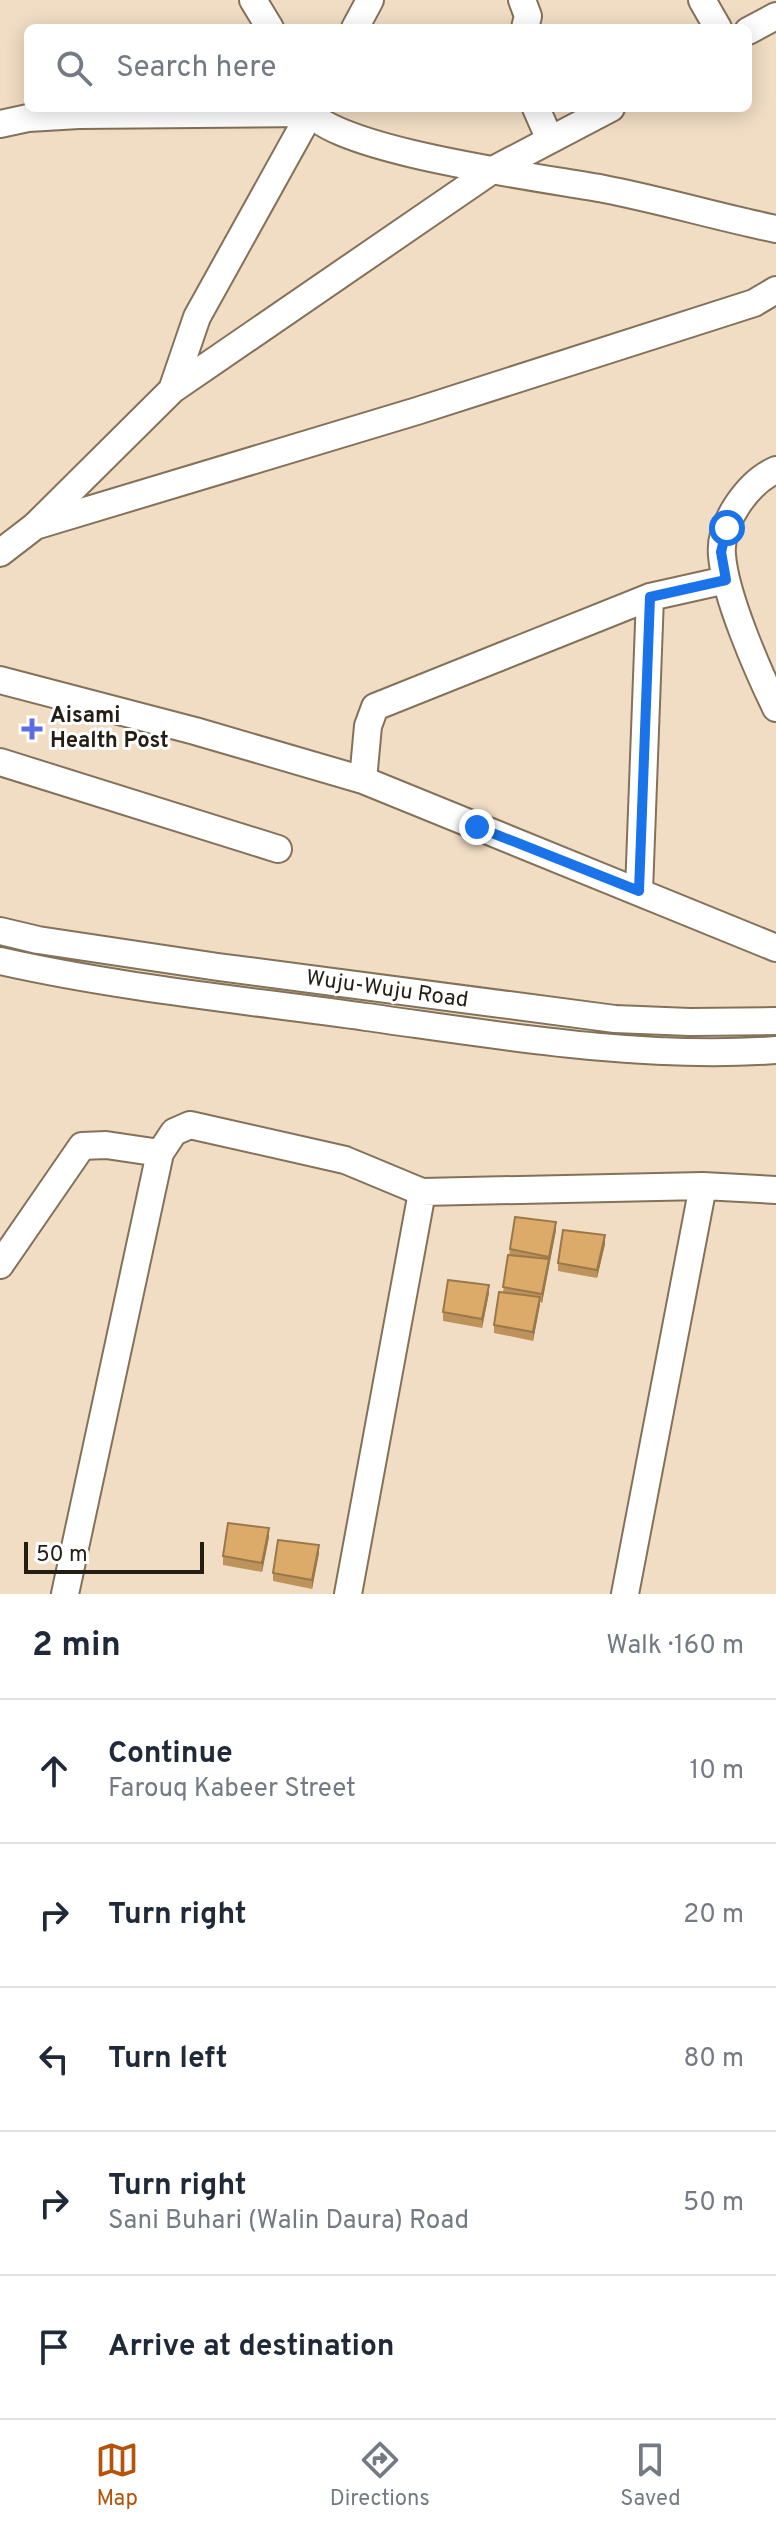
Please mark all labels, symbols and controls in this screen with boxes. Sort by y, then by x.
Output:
search box [24,24,752,112]
icon: search [52,46,96,90]
text: Search here [116,50,276,87]
route start [709,510,745,546]
place label: Aisami Health Post [50,703,169,755]
marker: Aisami Health Post [21,718,43,740]
route end [459,809,495,845]
street label: Wuju-Wuju Road [304,965,470,1015]
scale bar [24,1538,204,1574]
text: 50 m [36,1542,88,1569]
text: 2 min [32,1625,121,1668]
text: Walk · 160 m [606,1630,744,1663]
text: Continue [108,1736,233,1773]
icon: ahead [32,1749,76,1793]
text: 10 m [689,1755,744,1788]
text: Farouq Kabeer Street [108,1773,356,1806]
icon: right [32,1893,76,1937]
text: Turn right [108,1897,246,1934]
text: 20 m [683,1899,744,1932]
icon: left [32,2037,76,2081]
text: Turn left [108,2041,228,2078]
text: 80 m [684,2043,744,2076]
text: Turn right [108,2168,246,2205]
icon: right [32,2181,76,2225]
text: 50 m [683,2187,744,2220]
text: Sani Buhari (Walin Daura) Road [108,2205,469,2238]
icon: arrive [32,2325,76,2369]
text: Arrive at destination [108,2329,394,2366]
tab: Map [95,2438,139,2513]
tab: Directions [330,2438,430,2513]
tab: Saved [620,2438,681,2513]

